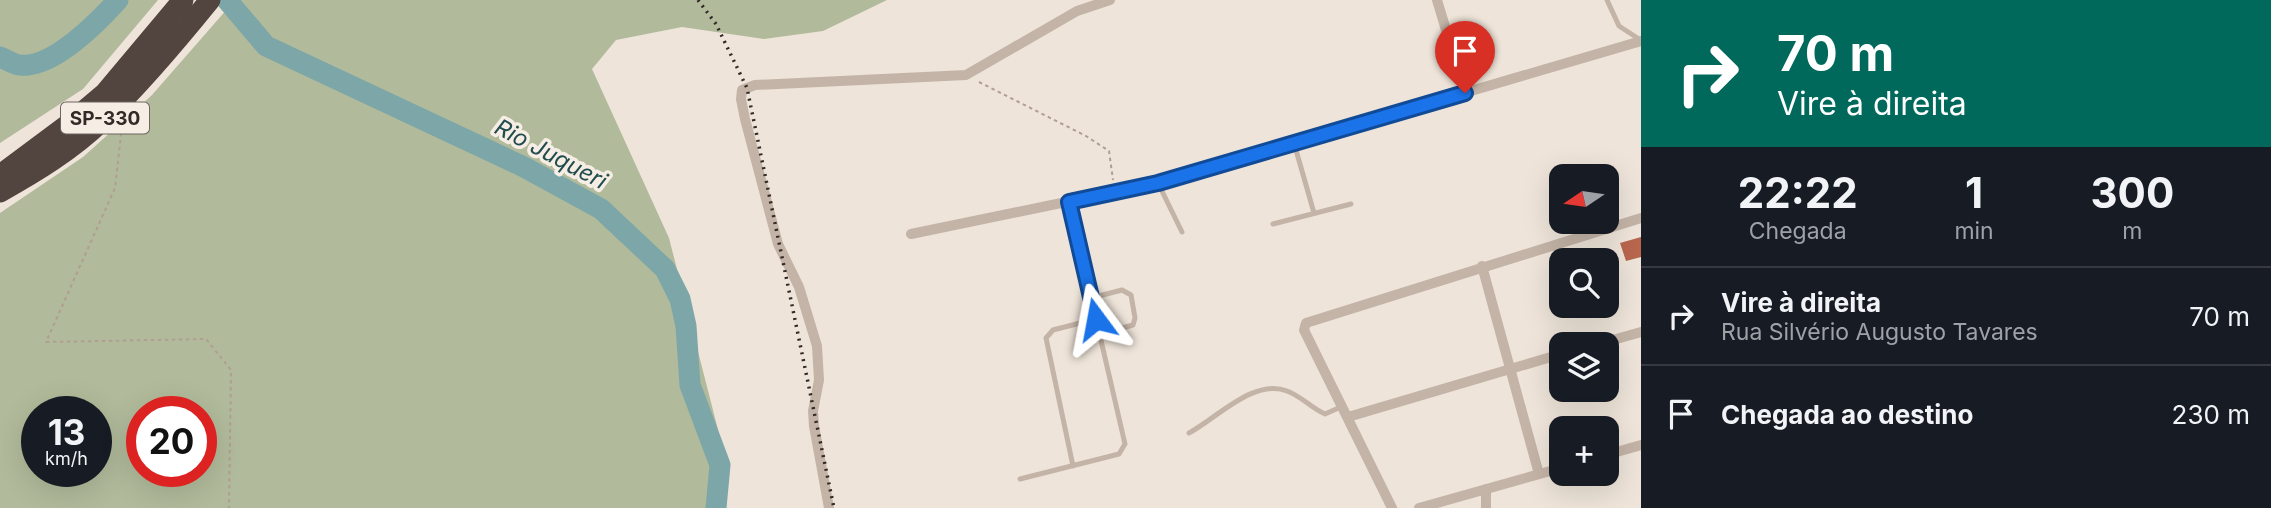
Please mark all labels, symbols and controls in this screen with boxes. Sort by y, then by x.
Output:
pin [1435,21,1495,93]
text: 70 m [1777,24,1894,83]
icon: right [1662,28,1753,119]
icon: arrive [1446,32,1484,70]
text: Vire à direita [1777,84,1967,123]
road number: SP-330 [61,102,149,134]
water label: Rio Juqueri [490,113,612,195]
north arrow [1549,164,1619,234]
map controls [1549,164,1619,486]
text: 22:22 [1738,167,1858,218]
text: 1 [1965,167,1983,218]
text: 300 [2090,167,2174,218]
text: Chegada [1749,217,1847,245]
text: min [1954,217,1994,245]
text: m [2122,217,2142,245]
button: search [1549,248,1619,318]
position arrow [1059,282,1133,356]
text: Vire à direita [1721,287,1881,318]
icon: right [1662,297,1700,335]
text: 70 m [2189,301,2250,332]
text: Rua Silvério Augusto Tavares [1721,318,2038,346]
button: layers [1549,332,1619,402]
icon: arrive [1662,395,1700,433]
speed limit sign: 20 [126,396,217,487]
text: Chegada ao destino [1721,399,1973,430]
text: 230 m [2172,399,2250,430]
text: 13 [48,411,85,453]
button: + [1549,416,1619,486]
text: km/h [45,448,88,469]

